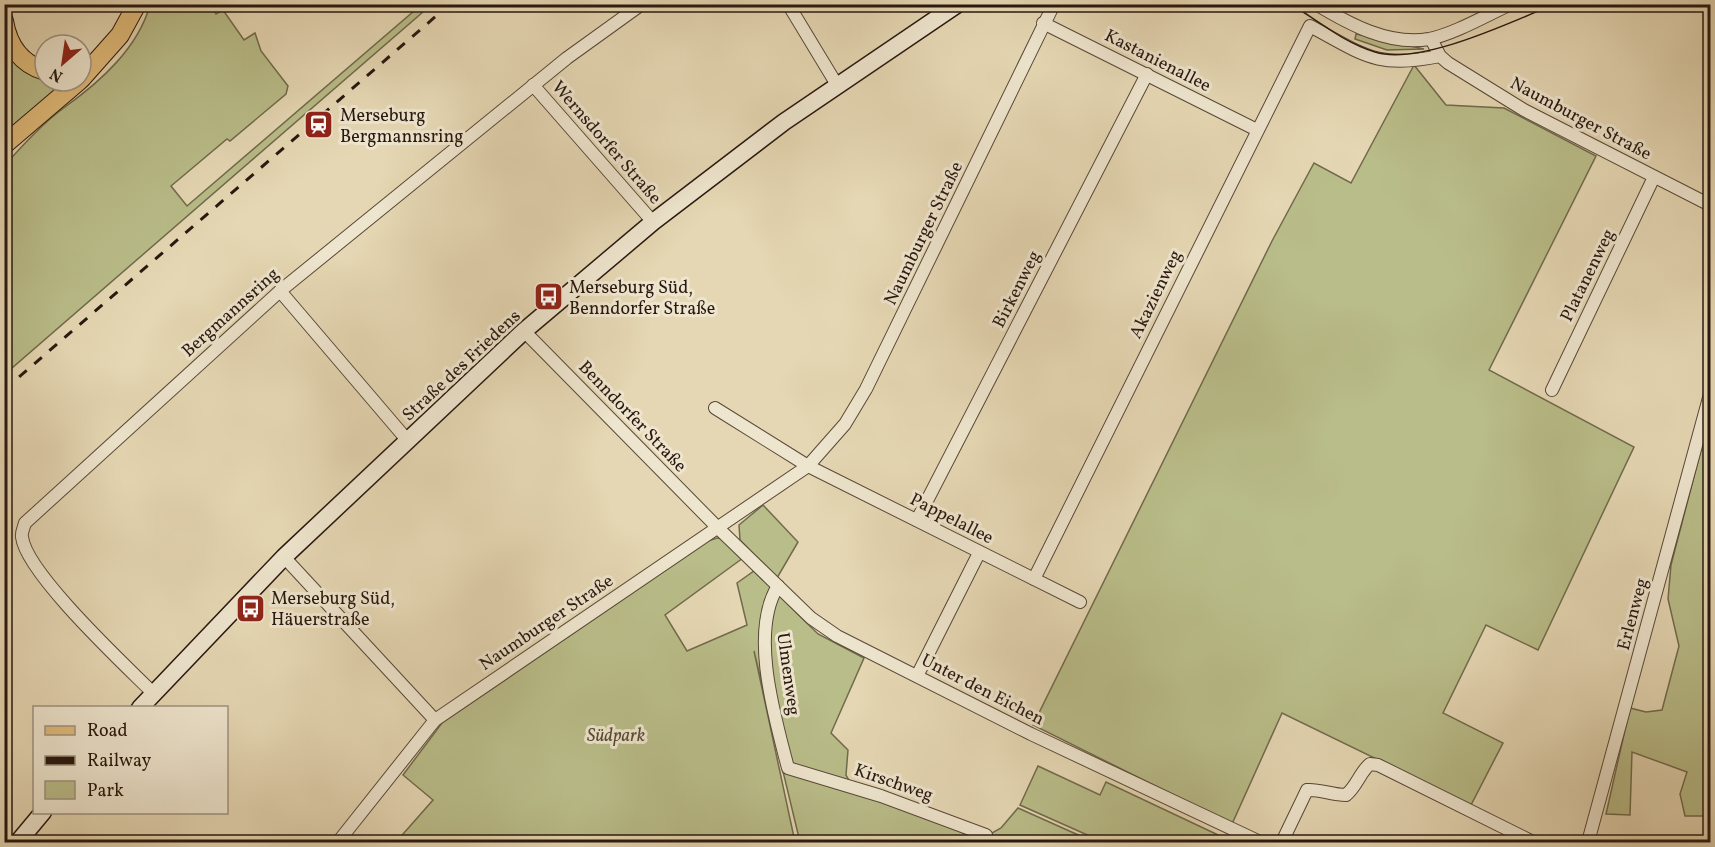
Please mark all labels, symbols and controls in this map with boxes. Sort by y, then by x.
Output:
street label: Kastanienallee [1100,24,1215,99]
north arrow [33,33,93,93]
text: N [46,62,67,87]
street label: Naumburger Straße [1505,71,1655,167]
street label: Wernsdorfer Straße [545,76,667,210]
place label: Merseburg Bergmannsring [340,104,463,150]
station icon: Merseburg Bergmannsring [303,109,335,141]
street label: Naumburger Straße [879,158,970,310]
street label: Platanenweg [1555,225,1622,326]
street label: Akazienweg [1124,246,1189,343]
street label: Birkenweg [987,247,1047,333]
street label: Bergmannsring [177,263,285,364]
place label: Merseburg Süd, Benndorfer Straße [569,276,715,322]
bus stop icon: Merseburg Süd, Benndorfer Straße [532,281,564,313]
street label: Straße des Friedens [397,304,527,428]
street label: Benndorfer Straße [572,356,692,478]
street label: Pappelallee [905,488,997,551]
street label: Naumburger Straße [475,569,619,677]
street label: Erlenweg [1612,576,1655,653]
place label: Merseburg Süd, Häuerstraße [271,587,395,633]
bus stop icon: Merseburg Süd, Häuerstraße [234,592,266,624]
street label: Ulmenweg [769,631,806,717]
street label: Unter den Eichen [916,648,1049,732]
legend [33,706,228,814]
text: Road [87,719,128,744]
park label: Südpark [587,724,645,749]
text: Railway [87,749,151,774]
street label: Kirschweg [851,758,936,809]
text: Park [87,779,124,804]

